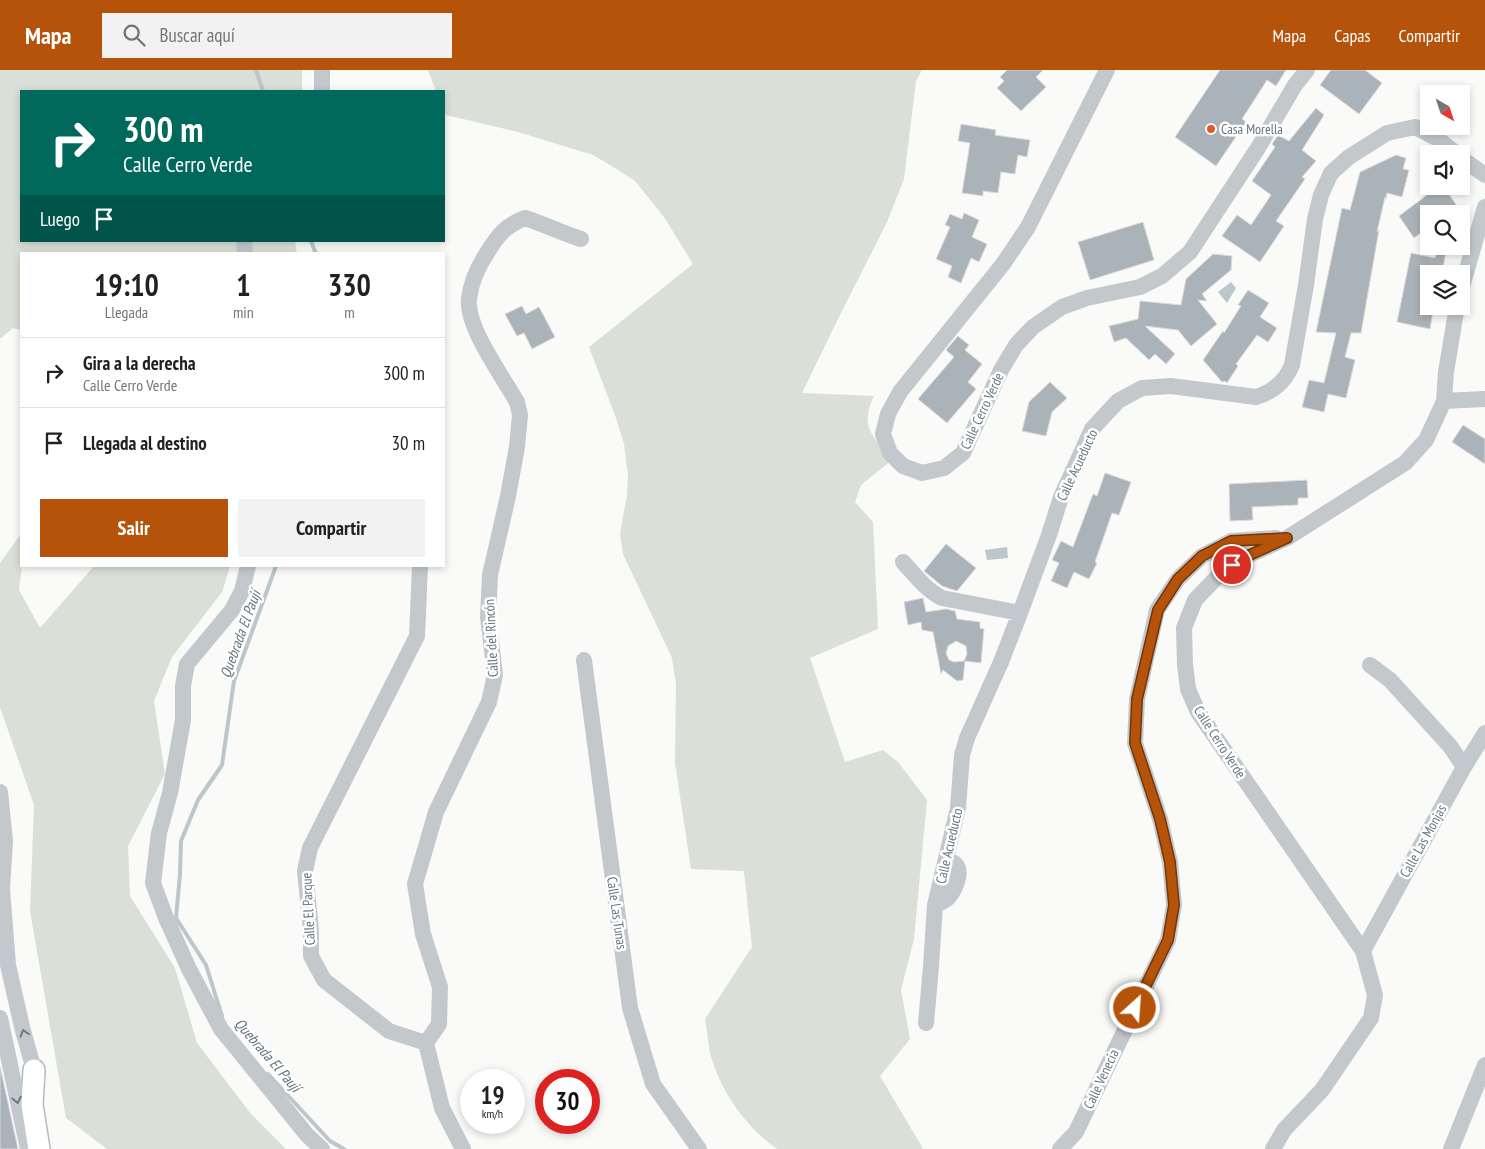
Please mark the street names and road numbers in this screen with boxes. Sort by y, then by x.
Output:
street label: Calle Cerro Verde [956,370,1008,452]
street label: Calle Acueducto [1053,426,1101,504]
street label: Calle del Rincón [480,599,502,677]
street label: Calle Cerro Verde [1190,702,1250,782]
street label: Calle Las Monjas [1396,801,1451,881]
street label: Calle Acueducto [932,806,966,886]
street label: Calle El Parque [297,872,319,946]
street label: Calle Las Tunas [603,875,631,951]
street label: Calle Venecia [1079,1046,1123,1112]

